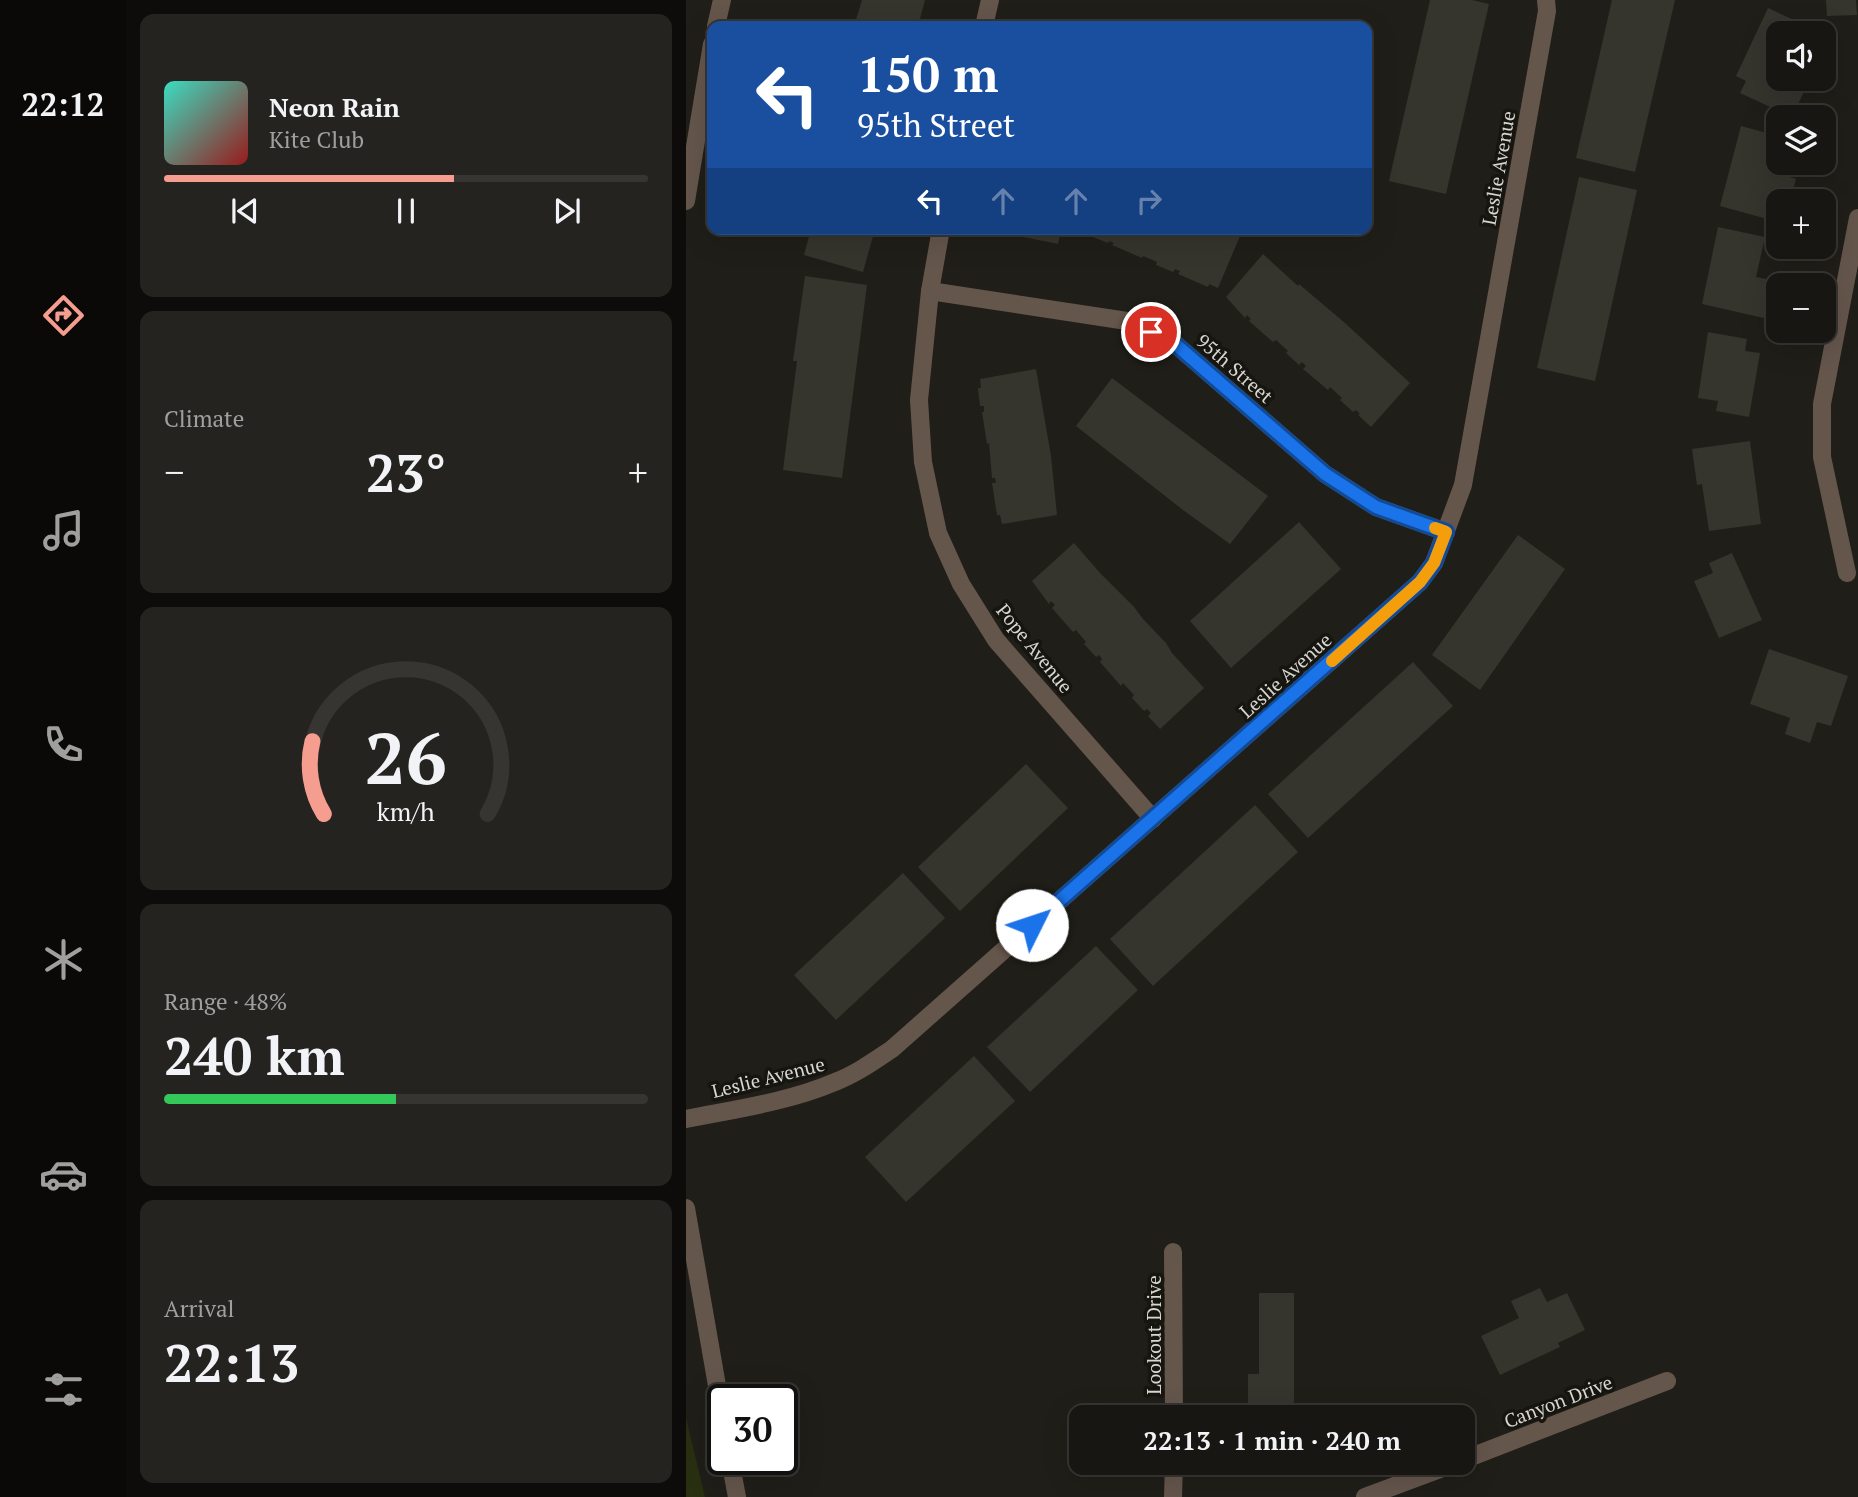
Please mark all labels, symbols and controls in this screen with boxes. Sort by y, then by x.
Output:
map controls [1766,21,1836,343]
button: sound [1766,21,1836,91]
text: 150 m [857,41,999,106]
icon: left [742,49,833,140]
text: 22:12 [21,83,105,125]
text: Neon Rain [269,90,400,124]
text: 95th Street [857,104,1015,146]
button: layers [1766,105,1836,175]
street label: Leslie Avenue [1476,109,1520,227]
text: Kite Club [269,124,364,155]
icon: left [911,182,949,220]
icon: ahead [984,182,1022,220]
icon: ahead [1057,182,1095,220]
icon: right [1130,182,1168,220]
button: + [1766,189,1836,259]
icon: previous [226,192,264,230]
icon: pause [387,192,425,230]
icon: next [548,192,586,230]
button: − [1766,273,1836,343]
icon: directions [39,291,88,340]
pin [1121,302,1181,362]
icon: arrive [1132,313,1170,351]
street label: 95th Street [1191,328,1279,408]
text: Climate [164,403,244,434]
text: 23° [366,438,446,507]
text: − [164,447,184,497]
text: + [628,447,648,497]
icon: music [39,506,88,555]
street label: Pope Avenue [991,598,1079,698]
street label: Leslie Avenue [1234,627,1336,723]
text: 26 [365,709,447,806]
icon: phone [39,720,88,769]
text: km/h [377,795,435,828]
position arrow [995,888,1069,962]
icon: climate [39,935,88,984]
text: Range · 48% [164,986,287,1017]
text: 240 km [164,1021,345,1090]
street label: Leslie Avenue [709,1051,827,1103]
icon: car [39,1150,88,1199]
street label: Lookout Drive [1141,1275,1166,1395]
text: Arrival [164,1293,235,1324]
text: 22:13 [164,1328,299,1397]
icon: filters [39,1365,88,1414]
street label: Canyon Drive [1500,1369,1616,1433]
speed limit sign: 30 [707,1384,798,1475]
text: 22:13 · 1 min · 240 m [1143,1423,1401,1457]

